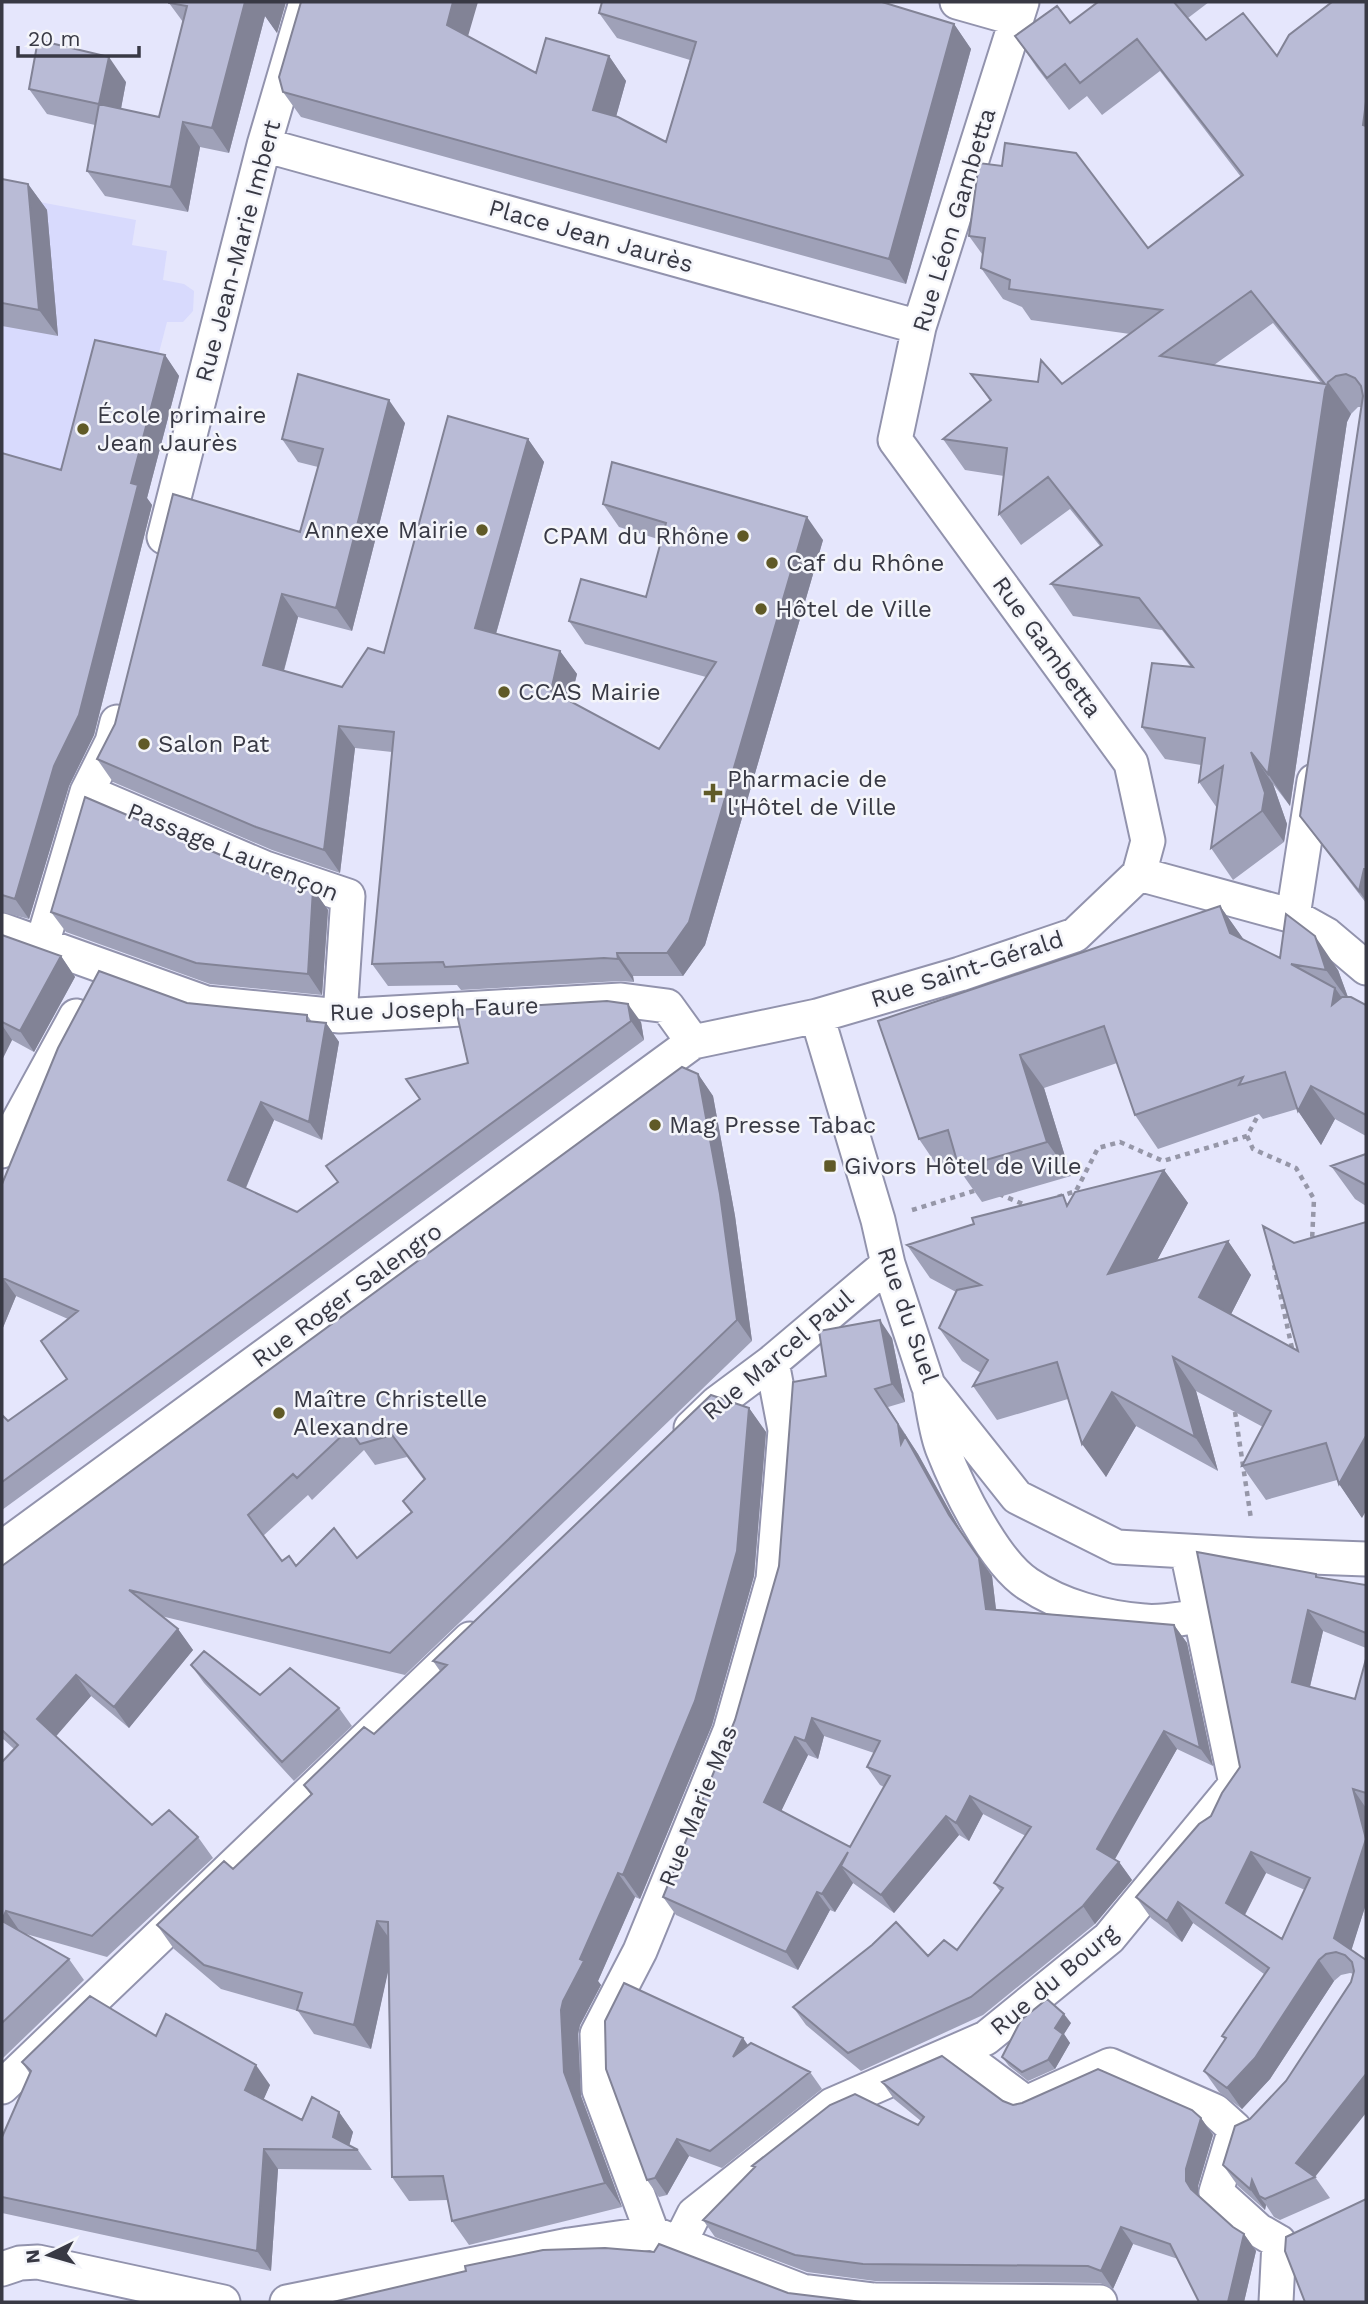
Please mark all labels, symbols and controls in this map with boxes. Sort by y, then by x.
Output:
scale bar [18,14,138,58]
text: 20 m [28,26,80,51]
street label: Rue Léon Gambetta [907,105,1001,335]
street label: Rue Jean-Marie Imbert [190,117,286,385]
street label: Place Jean Jaurès [486,193,696,279]
place label: École primaire Jean Jaurès [97,401,266,457]
marker: École primaire Jean Jaurès [75,421,91,437]
place label: Annexe Mairie [304,516,468,544]
marker: Annexe Mairie [474,522,490,538]
place label: CPAM du Rhône [543,522,729,550]
marker: CPAM du Rhône [735,528,751,544]
place label: Caf du Rhône [786,549,944,577]
marker: Caf du Rhône [764,555,780,571]
street label: Rue Gambetta [987,571,1107,723]
place label: Hôtel de Ville [775,595,932,623]
marker: Hôtel de Ville [753,601,769,617]
place label: CCAS Mairie [518,678,661,706]
marker: CCAS Mairie [496,684,512,700]
place label: Salon Pat [158,730,269,758]
marker: Salon Pat [136,736,152,752]
place label: Pharmacie de l'Hôtel de Ville [727,765,896,821]
marker: Pharmacie de l'Hôtel de Ville [705,785,721,801]
street label: Passage Laurençon [123,797,343,907]
street label: Rue Saint-Gérald [867,925,1067,1013]
street label: Rue Joseph Faure [329,991,539,1027]
place label: Mag Presse Tabac [669,1111,876,1139]
marker: Mag Presse Tabac [647,1117,663,1133]
place label: Givors Hôtel de Ville [844,1152,1082,1180]
marker: Givors Hôtel de Ville [822,1158,838,1174]
street label: Rue Roger Salengro [247,1217,447,1373]
street label: Rue du Suel [872,1243,945,1387]
street label: Rue Marcel Paul [697,1283,860,1426]
place label: Maître Christelle Alexandre [293,1385,487,1441]
marker: Maître Christelle Alexandre [271,1405,287,1421]
street label: Rue Marie Mas [653,1721,743,1891]
street label: Rue du Bourg [985,1919,1123,2041]
north arrow [14,2220,84,2290]
text: N [20,2248,45,2264]

